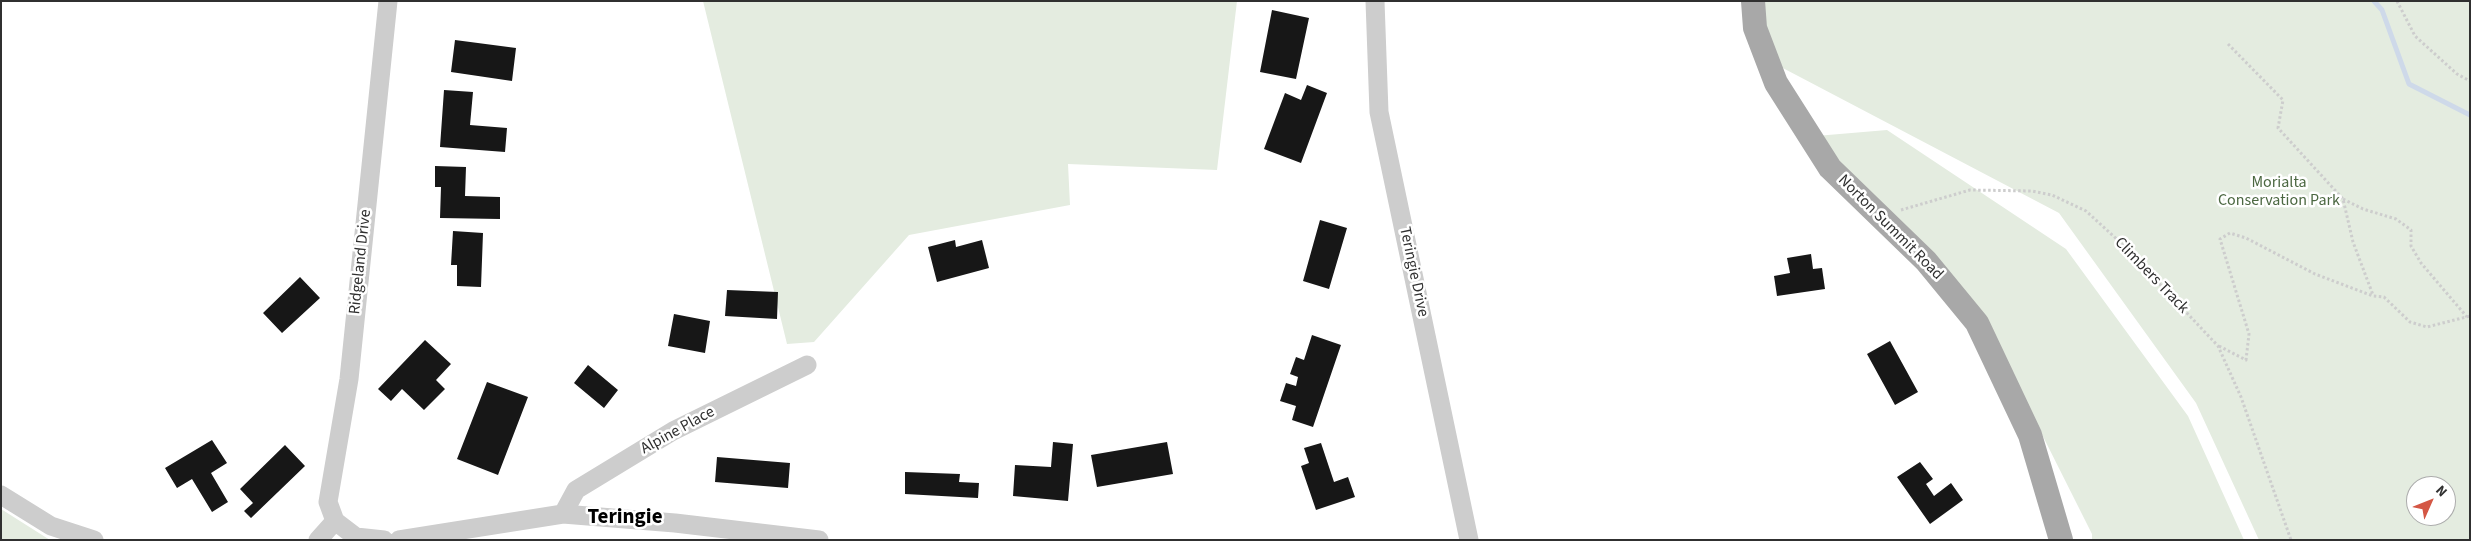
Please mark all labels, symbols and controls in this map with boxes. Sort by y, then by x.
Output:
street label: Norton Summit Road [1833,171,1947,285]
park label: Morialta Conservation Park [2218,173,2340,211]
street label: Ridgeland Drive [346,209,376,315]
street label: Teringie Drive [1394,225,1432,319]
street label: Climbers Track [2110,234,2192,318]
street label: Alpine Place [638,403,718,459]
north arrow [2406,476,2456,526]
text: N [2431,481,2451,502]
district label: Teringie [587,505,663,531]

